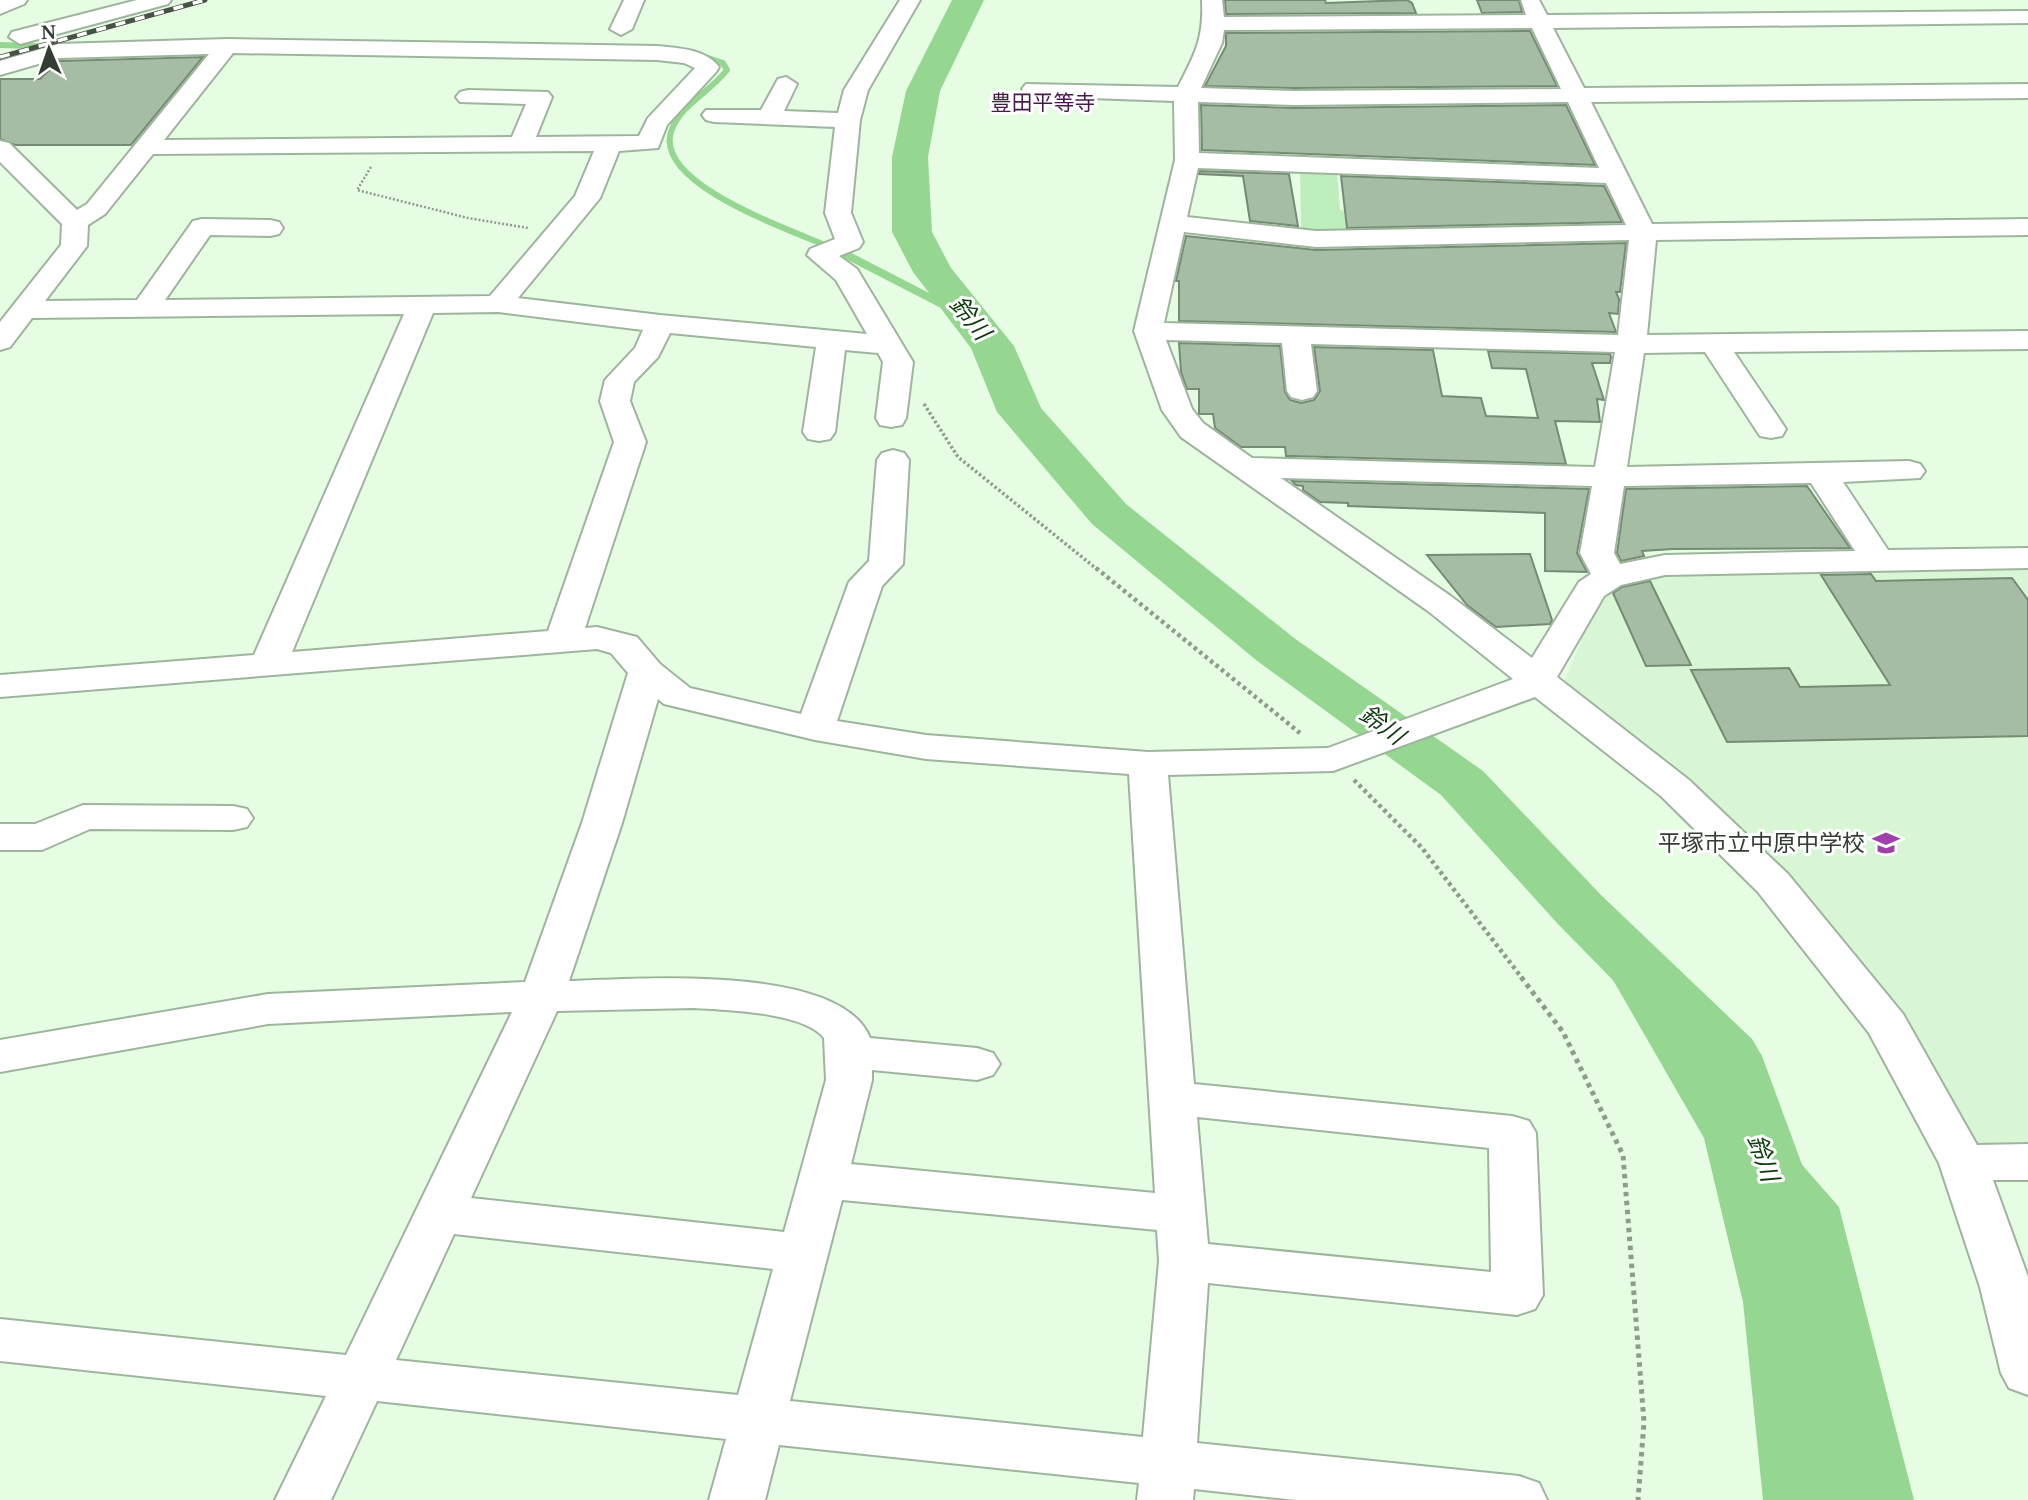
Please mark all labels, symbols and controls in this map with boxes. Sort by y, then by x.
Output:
north arrow [14,14,84,84]
text: N [40,19,56,45]
district label: 豊田平等寺 [991,88,1096,116]
water label: 鈴川 [943,288,1001,348]
water label: 鈴川 [1354,696,1414,753]
place label: 平塚市立中原中学校 [1658,826,1865,858]
school or university icon: 平塚市立中原中学校 [1871,828,1901,858]
water label: 鈴川 [1741,1129,1789,1188]

